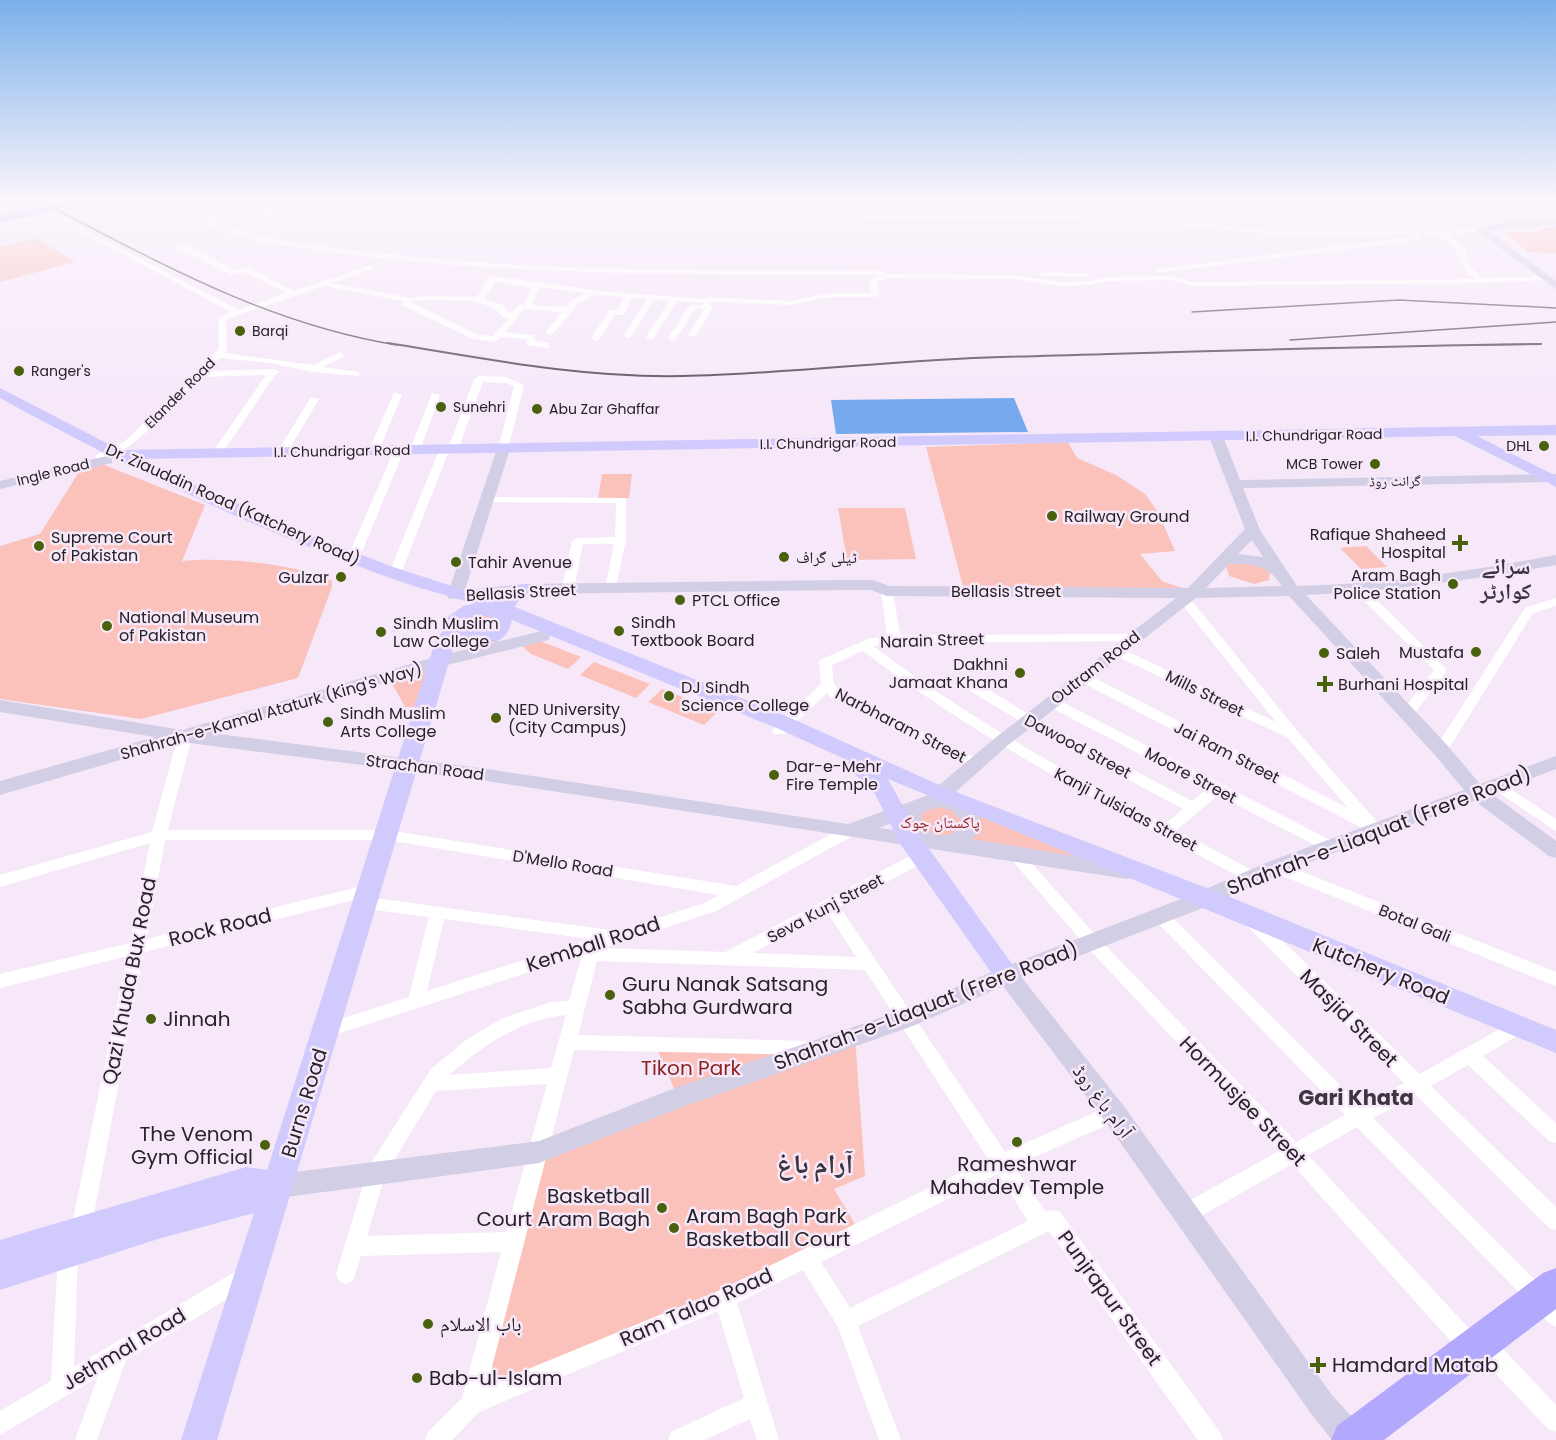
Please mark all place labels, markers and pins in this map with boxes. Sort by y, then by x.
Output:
place label: Barqi [252,321,288,341]
marker: Barqi [233,324,247,338]
place label: Ranger's [31,361,91,381]
marker: Ranger's [12,364,26,378]
place label: Sunehri [453,397,505,417]
place label: Abu Zar Ghaffar [549,399,660,419]
marker: Sunehri [434,400,448,414]
marker: Abu Zar Ghaffar [530,402,544,416]
place label: DHL [1506,436,1532,456]
marker: DHL [1537,439,1551,453]
place label: MCB Tower [1286,454,1363,474]
marker: MCB Tower [1368,457,1382,471]
place label: Railway Ground [1064,505,1190,528]
marker: Railway Ground [1045,509,1059,523]
place label: Rafique Shaheed Hospital [1310,523,1446,564]
place label: Supreme Court of Pakistan [51,526,173,567]
marker: Rafique Shaheed Hospital [1451,534,1469,552]
marker: Supreme Court of Pakistan [32,539,46,553]
place label: ٹیلی گراف [796,546,857,569]
marker: ٹیلی گراف [777,550,791,564]
place label: Tahir Avenue [468,551,572,574]
marker: Tahir Avenue [449,555,463,569]
place label: Aram Bagh Police Station [1333,564,1441,605]
place label: Gulzar [278,566,329,589]
marker: Gulzar [334,570,348,584]
marker: Aram Bagh Police Station [1446,577,1460,591]
place label: PTCL Office [692,589,780,612]
marker: PTCL Office [673,593,687,607]
place label: National Museum of Pakistan [119,606,259,647]
place label: Sindh Textbook Board [631,611,755,652]
place label: Sindh Muslim Law College [393,612,499,653]
marker: National Museum of Pakistan [100,619,114,633]
marker: Sindh Textbook Board [612,624,626,638]
marker: Sindh Muslim Law College [374,625,388,639]
place label: Mustafa [1399,641,1464,664]
place label: Saleh [1336,642,1380,665]
marker: Mustafa [1469,645,1483,659]
marker: Saleh [1317,646,1331,660]
place label: Dakhni Jamaat Khana [889,653,1008,694]
marker: Dakhni Jamaat Khana [1013,666,1027,680]
place label: Burhani Hospital [1338,673,1469,696]
marker: Burhani Hospital [1316,675,1334,693]
place label: DJ Sindh Science College [681,676,809,717]
marker: DJ Sindh Science College [662,689,676,703]
place label: NED University (City Campus) [508,698,627,739]
place label: Sindh Muslim Arts College [340,702,446,743]
marker: NED University (City Campus) [489,711,503,725]
marker: Sindh Muslim Arts College [321,715,335,729]
place label: Dar-e-Mehr Fire Temple [786,755,882,796]
marker: Dar-e-Mehr Fire Temple [767,768,781,782]
place label: Guru Nanak Satsang Sabha Gurdwara [622,970,828,1021]
marker: Guru Nanak Satsang Sabha Gurdwara [603,988,617,1002]
place label: Jinnah [163,1005,230,1033]
marker: Jinnah [144,1012,158,1026]
place label: The Venom Gym Official [131,1120,253,1171]
marker: Rameshwar Mahadev Temple [1010,1135,1024,1149]
marker: The Venom Gym Official [258,1138,272,1152]
place label: Rameshwar Mahadev Temple [930,1150,1104,1201]
place label: Basketball Court Aram Bagh [476,1182,650,1233]
marker: Basketball Court Aram Bagh [655,1201,669,1215]
place label: Aram Bagh Park Basketball Court [686,1202,850,1253]
marker: Aram Bagh Park Basketball Court [667,1221,681,1235]
place label: باب الاسلام [440,1310,522,1338]
marker: باب الاسلام [421,1317,435,1331]
place label: Hamdard Matab [1332,1351,1498,1379]
marker: Hamdard Matab [1309,1356,1327,1374]
place label: Bab-ul-Islam [429,1364,562,1392]
marker: Bab-ul-Islam [410,1371,424,1385]

